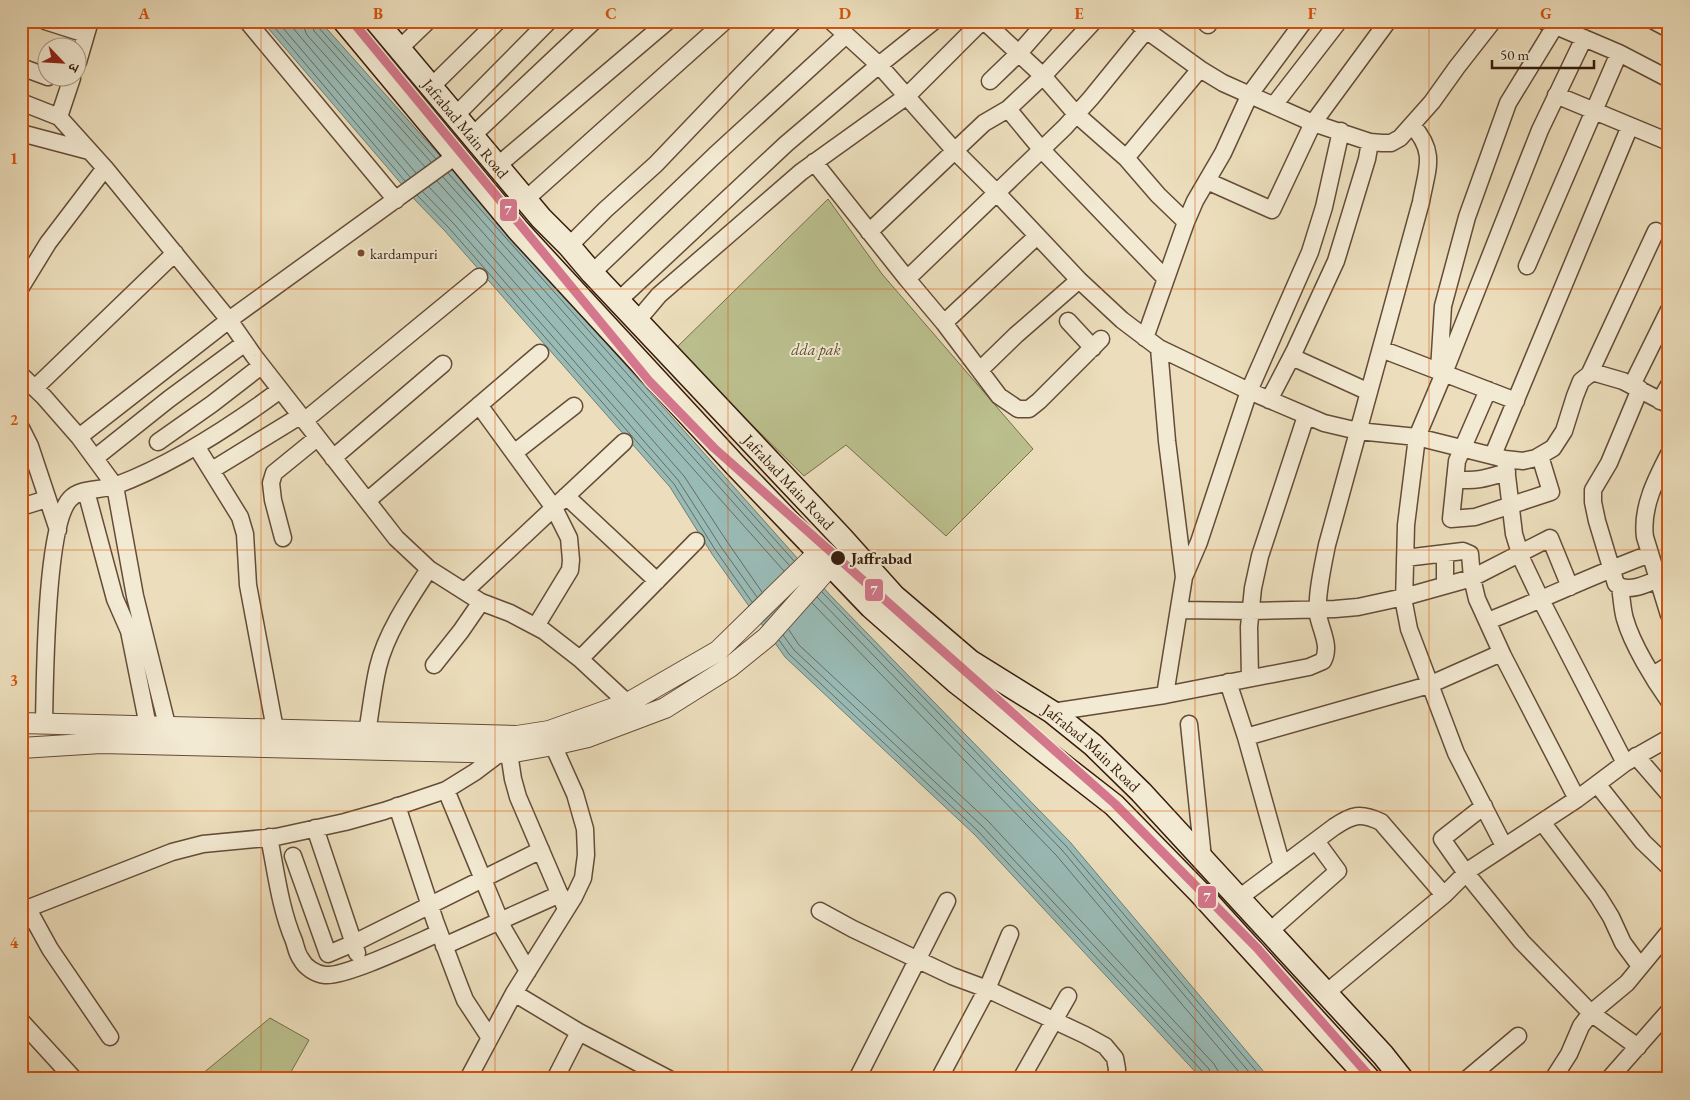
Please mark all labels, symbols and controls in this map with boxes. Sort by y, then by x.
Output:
text: A [137,3,150,24]
text: B [373,3,383,24]
text: C [605,3,617,24]
text: D [839,3,851,24]
text: E [1074,3,1084,24]
text: F [1308,3,1317,24]
text: G [1540,3,1552,24]
north arrow [38,38,88,88]
scale bar [1492,38,1595,70]
text: 50 m [1500,45,1529,64]
text: उ [64,60,84,75]
street label: Jafrabad Main Road [416,73,514,184]
text: 1 [10,148,18,169]
line badge: 7 [499,198,518,222]
text: 7 [504,201,512,219]
place label: kardampuri [370,244,438,263]
marker: kardampuri [356,248,366,258]
park label: dda pak [791,339,841,360]
text: 2 [10,409,19,430]
street label: Jafrabad Main Road [737,428,839,535]
place label: Jaffrabad [849,548,913,569]
marker: Jaffrabad [829,549,847,567]
line badge: 7 [864,578,884,602]
text: 7 [870,581,878,599]
text: 3 [10,670,18,691]
street label: Jafrabad Main Road [1037,698,1145,797]
line badge: 7 [1197,885,1217,909]
text: 7 [1203,888,1211,906]
text: 4 [10,932,19,953]

